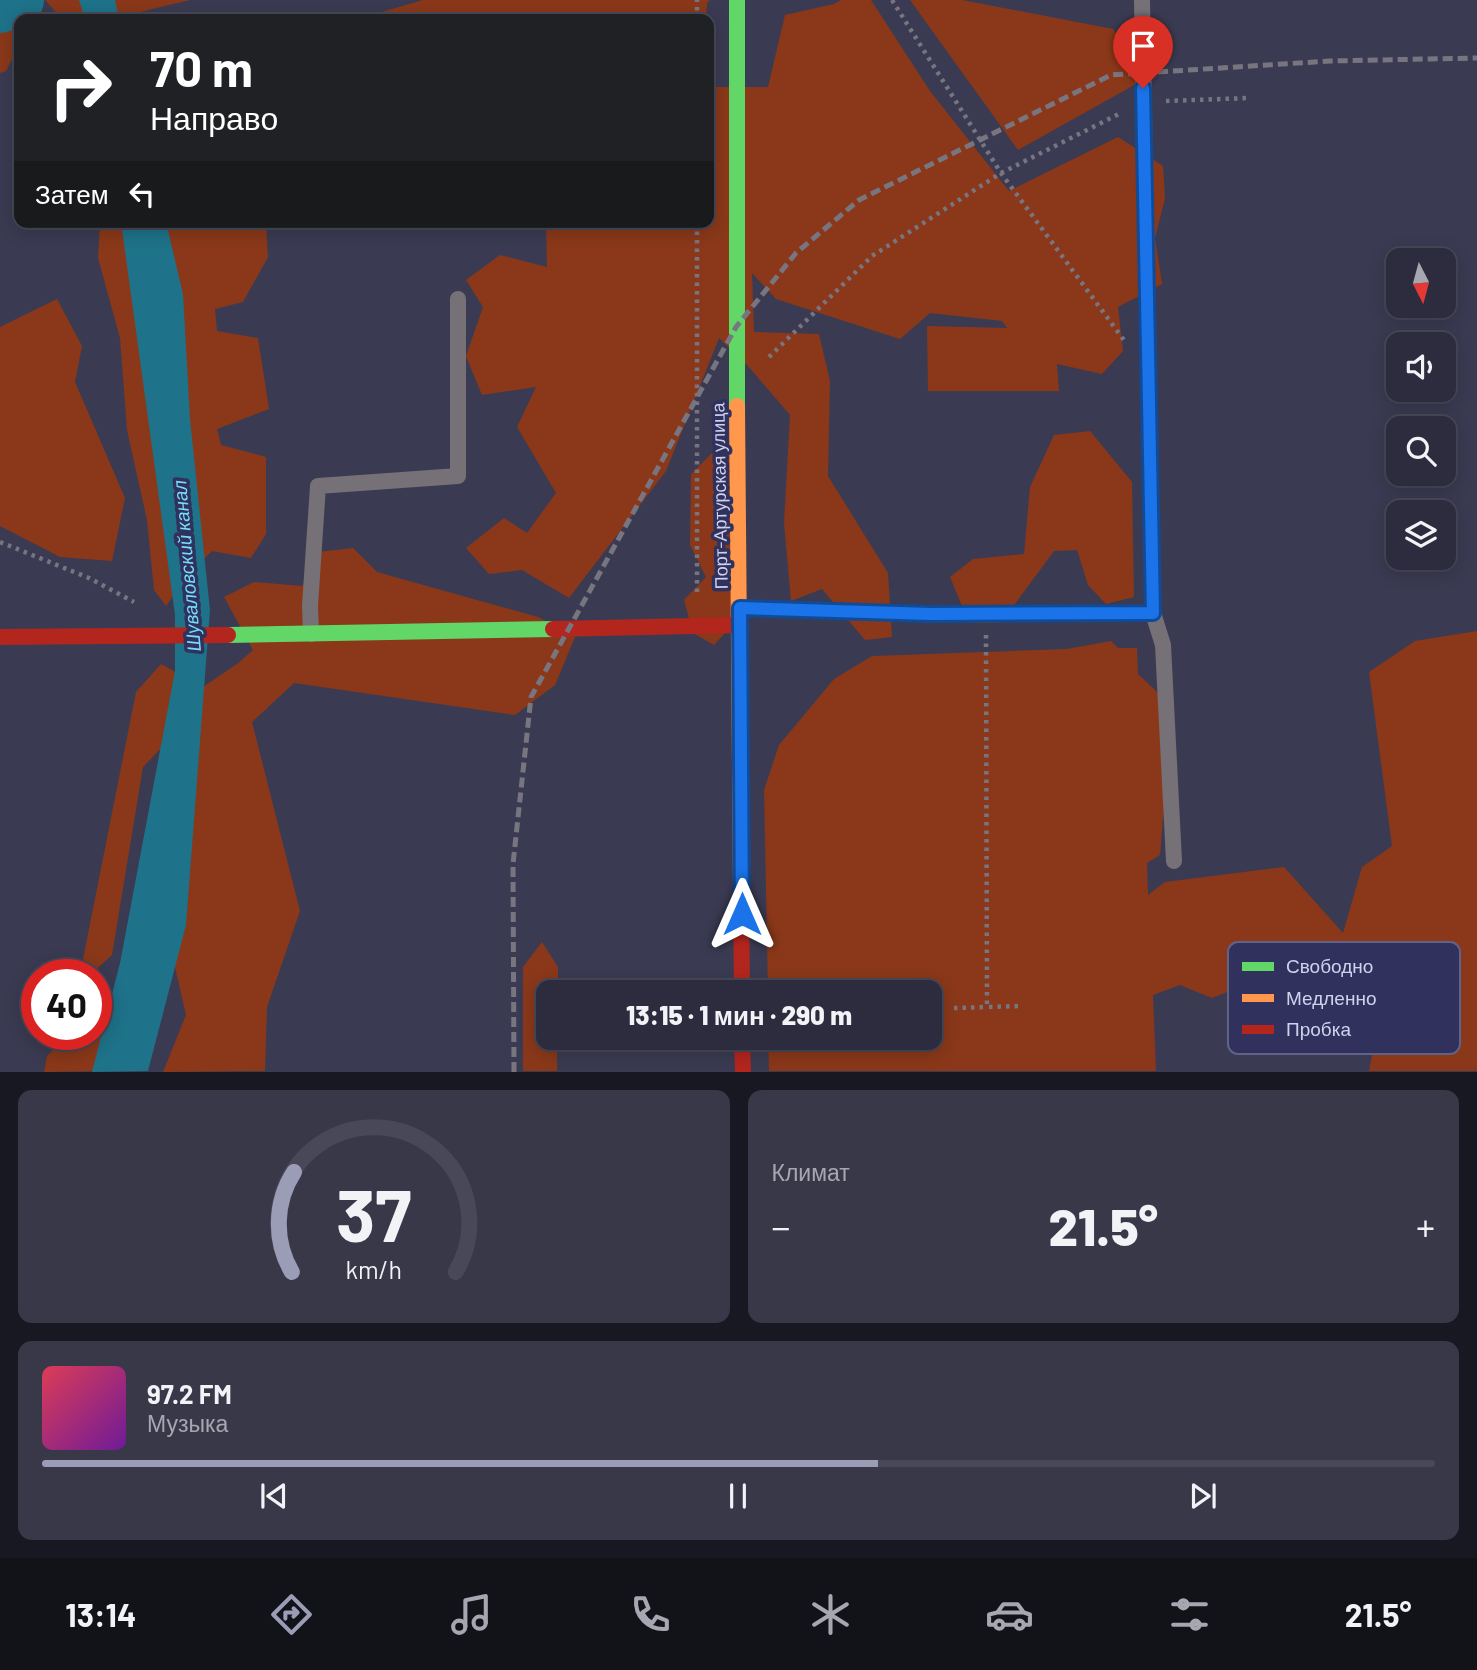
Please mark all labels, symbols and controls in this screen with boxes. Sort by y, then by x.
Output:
pin [1113,16,1173,88]
icon: arrive [1124,27,1162,65]
text: 70 m [150,38,253,97]
icon: right [35,42,126,133]
text: Направо [150,98,278,136]
icon: left [123,175,161,213]
text: Затем [35,178,109,209]
north arrow [1386,248,1456,318]
map controls [1386,248,1456,570]
button: sound [1386,332,1456,402]
street label: Порт-Артурская улица [706,401,732,590]
button: search [1386,416,1456,486]
water label: Шуваловский канал [167,479,205,653]
button: layers [1386,500,1456,570]
position arrow [705,877,779,951]
legend [1228,942,1460,1054]
text: Свободно [1286,954,1373,977]
speed limit sign: 40 [21,959,112,1050]
text: Медленно [1286,986,1376,1009]
text: 13:15 · 1 мин · 290 m [626,999,852,1030]
text: Пробка [1286,1017,1351,1040]
text: Климат [772,1158,850,1186]
text: 37 [336,1170,411,1258]
text: 21.5° [1048,1194,1158,1256]
text: − [772,1203,791,1249]
text: + [1416,1203,1435,1249]
text: km/h [345,1254,402,1284]
text: 97.2 FM [147,1378,232,1409]
text: Музыка [147,1409,228,1437]
icon: previous [255,1477,293,1515]
icon: pause [719,1477,757,1515]
icon: next [1184,1477,1222,1515]
icon: directions [267,1590,316,1639]
icon: music [447,1590,496,1639]
icon: phone [626,1590,675,1639]
icon: climate [806,1590,855,1639]
icon: car [985,1590,1034,1639]
icon: filters [1165,1590,1214,1639]
text: 13:14 [65,1595,136,1633]
text: 21.5° [1345,1595,1412,1633]

